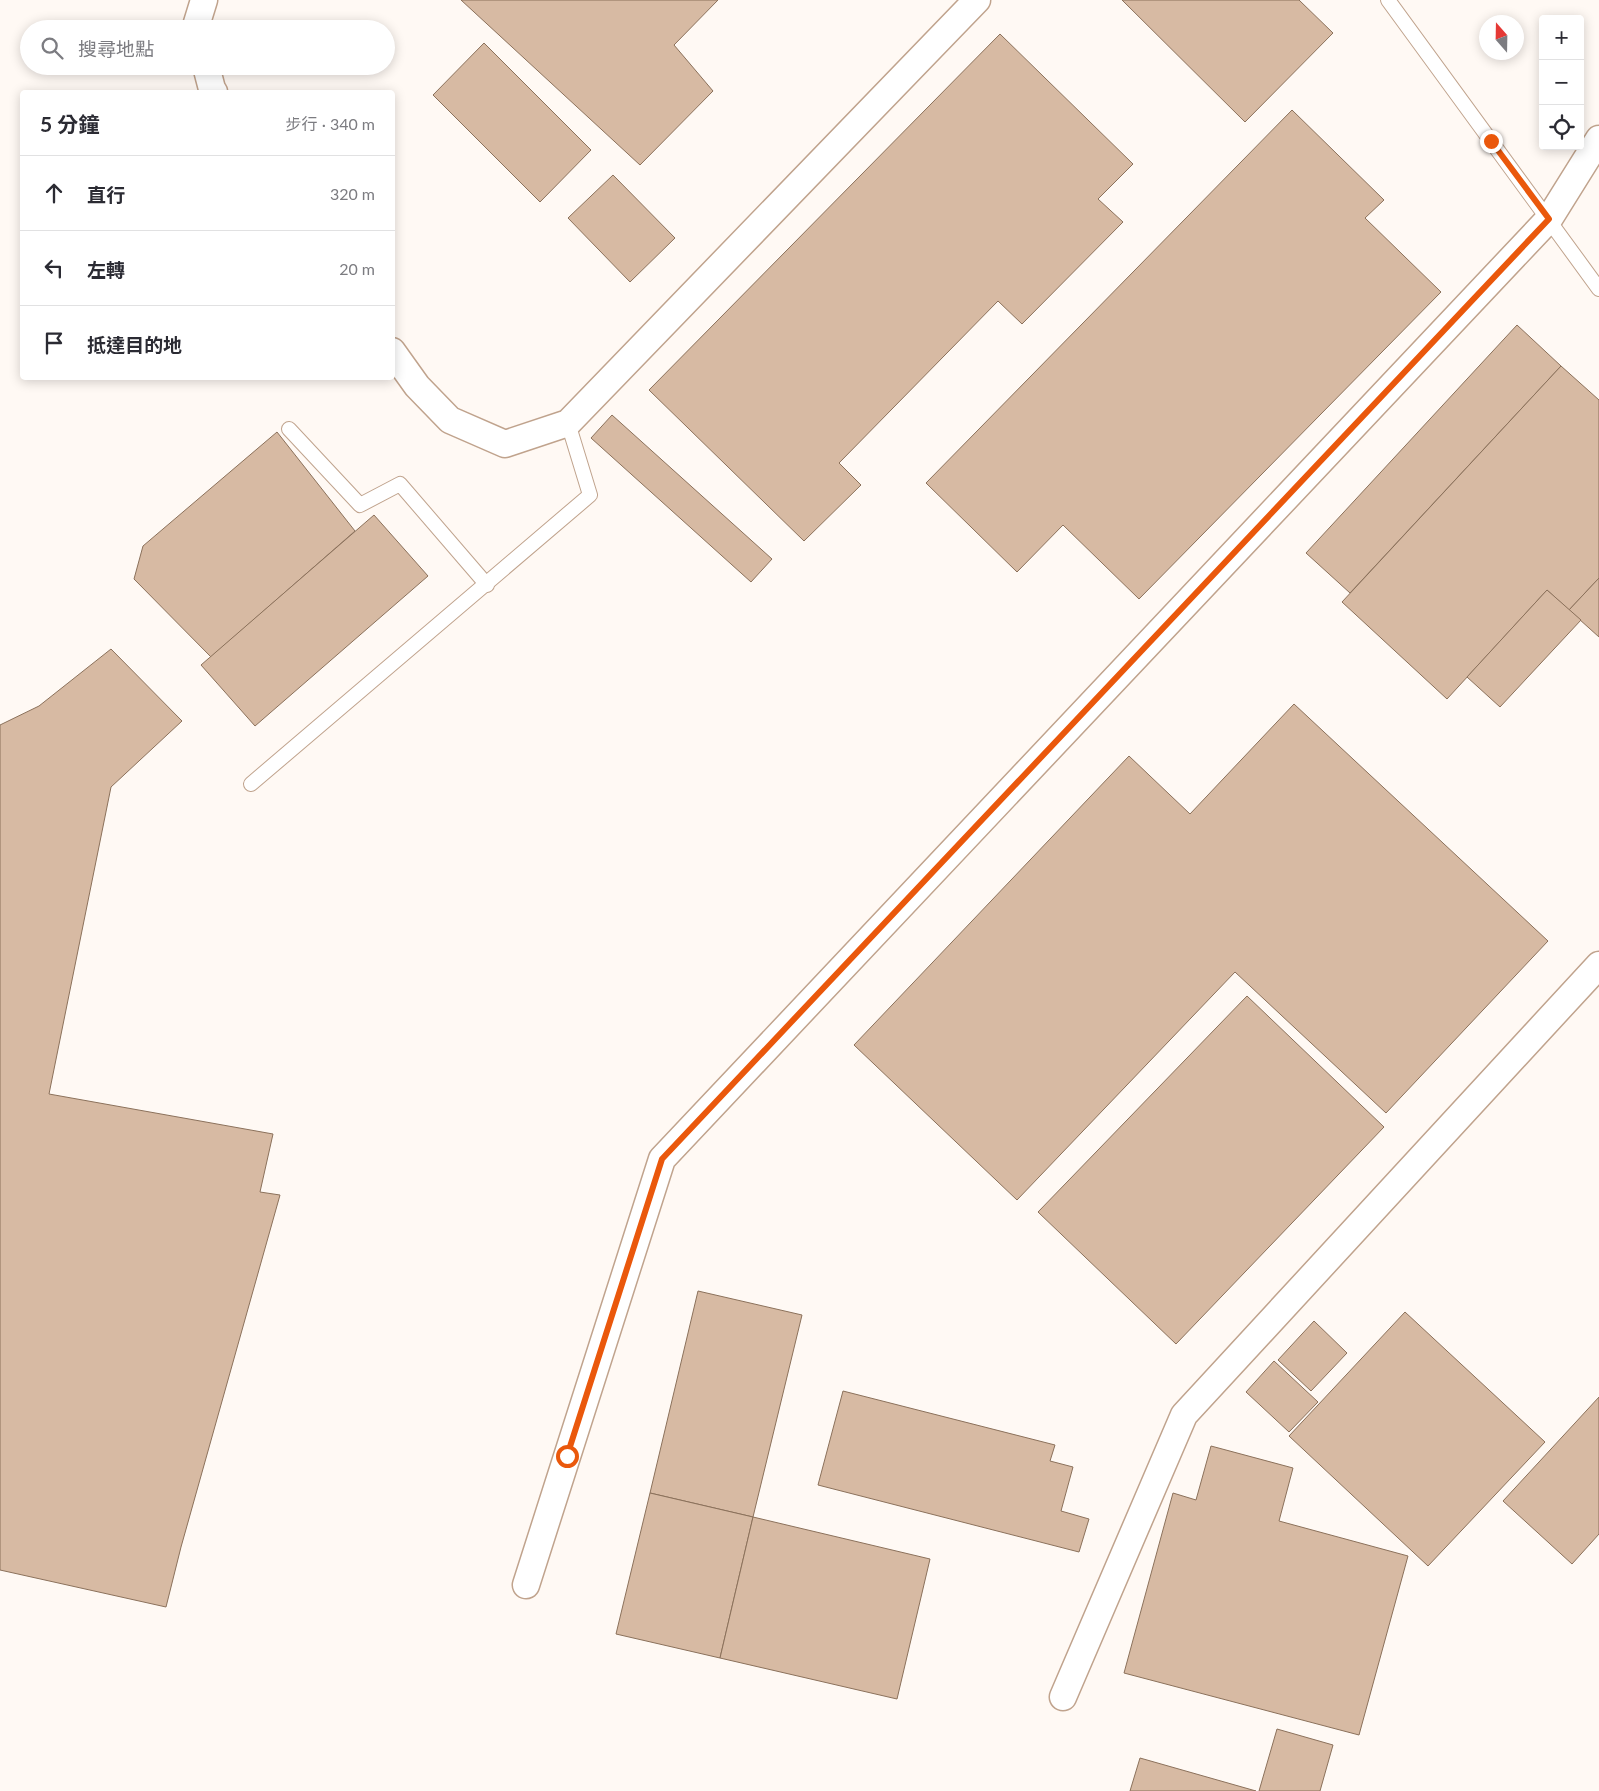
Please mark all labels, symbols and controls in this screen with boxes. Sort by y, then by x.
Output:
north arrow [1479,15,1524,60]
map controls [1539,15,1584,150]
button: + [1539,15,1584,60]
search box [20,20,395,75]
icon: search [38,34,66,62]
text: 搜尋地點 [78,37,154,60]
button: − [1539,60,1584,105]
button: locate [1539,105,1584,150]
text: 5 分鐘 [40,111,99,136]
text: 步行 · 340 m [286,114,375,133]
route end [1480,130,1503,153]
icon: ahead [40,179,68,207]
text: 直行 [87,183,125,206]
text: 320 m [330,184,375,203]
icon: left [40,254,68,282]
text: 左轉 [87,258,125,281]
text: 20 m [339,259,375,278]
icon: arrive [40,329,68,357]
text: 抵達目的地 [87,333,182,356]
route start [556,1445,579,1468]

